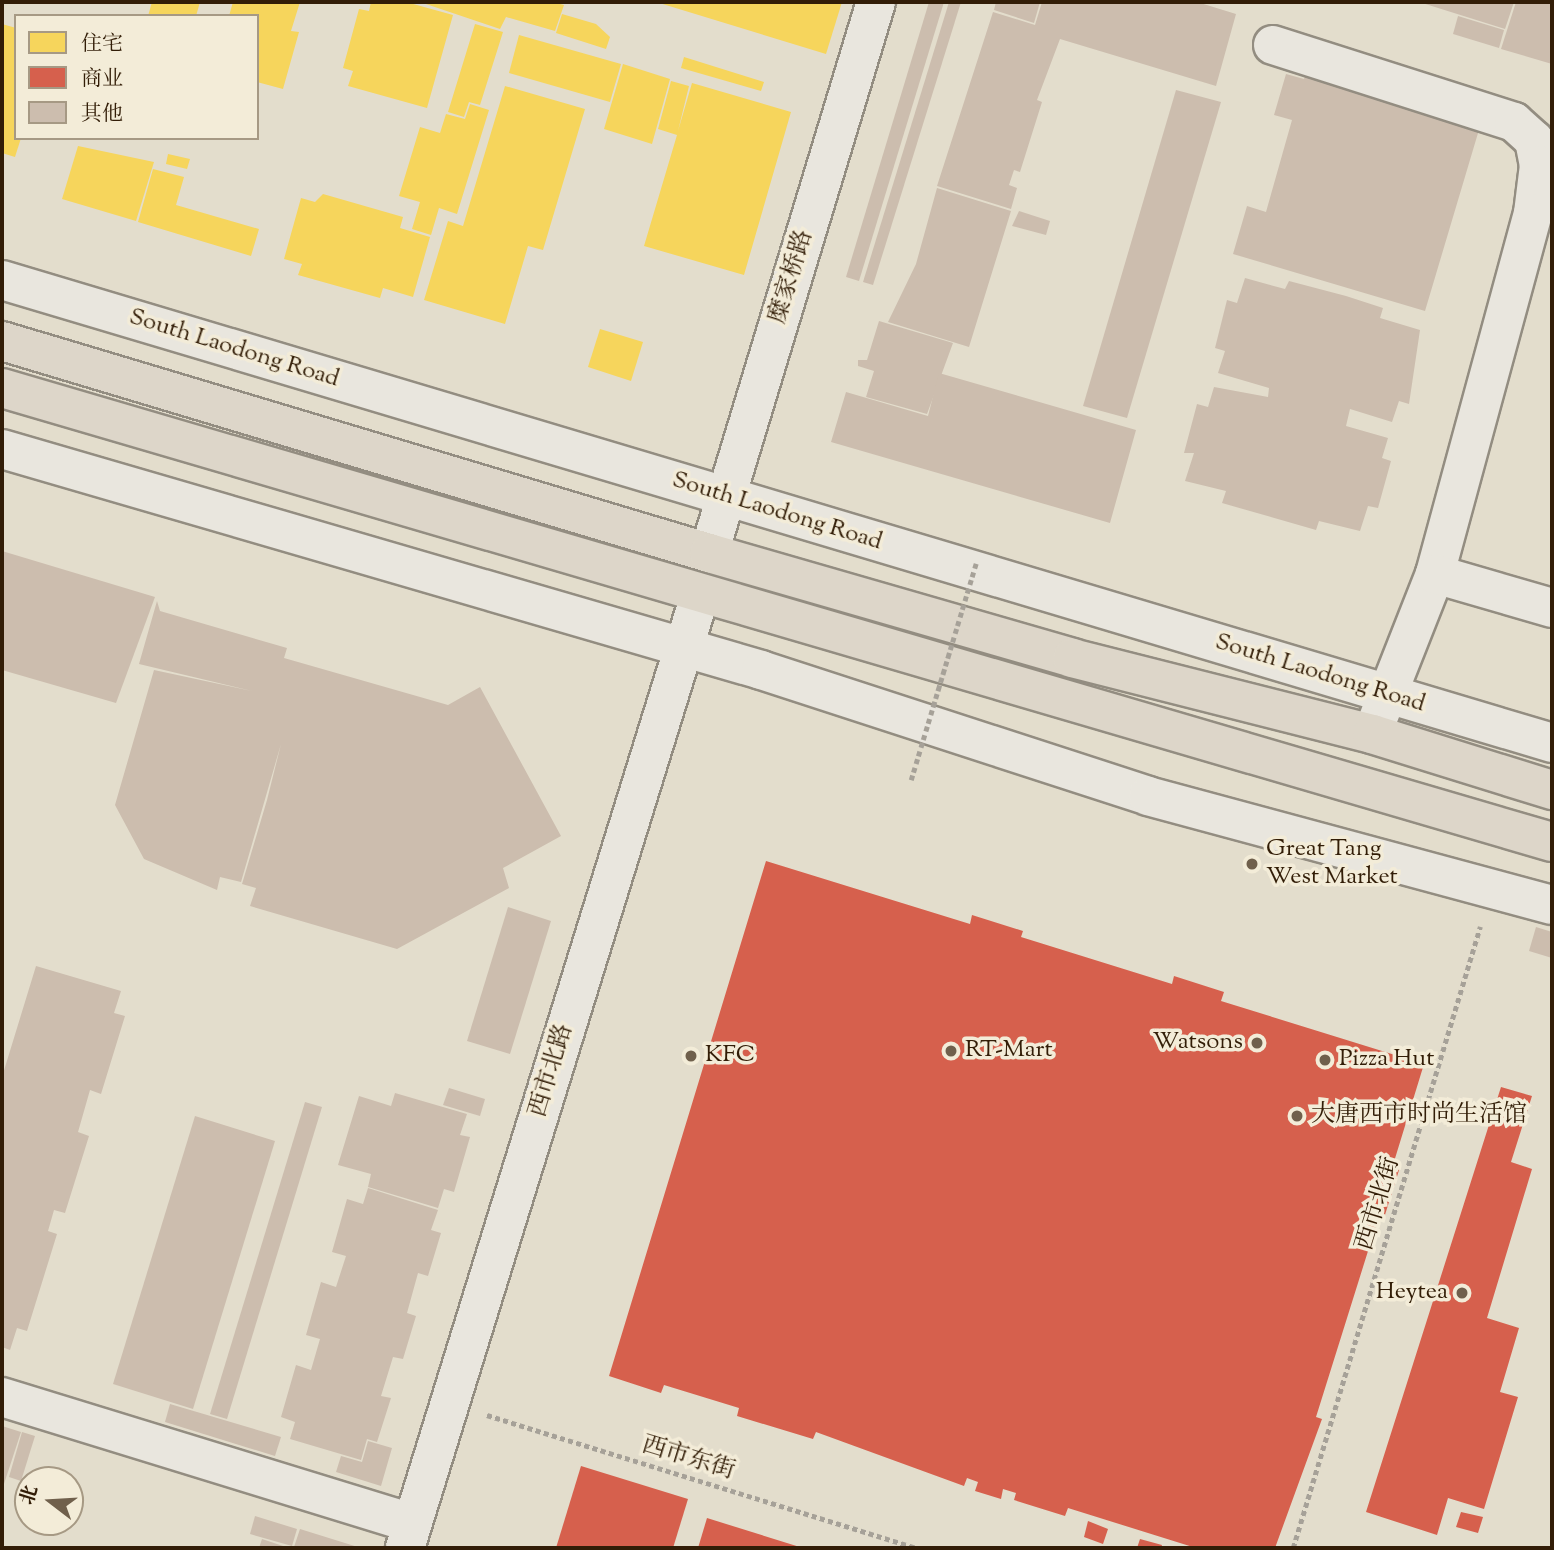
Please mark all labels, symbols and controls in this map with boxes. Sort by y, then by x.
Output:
legend [14,14,259,140]
text: 住宅 [81,30,123,60]
text: 商业 [81,65,123,95]
text: 其他 [81,100,123,130]
street label: 糜家桥路 [764,227,820,327]
street label: South Laodong Road [125,303,343,395]
street label: South Laodong Road [668,466,886,558]
street label: South Laodong Road [1211,628,1429,720]
place label: Great Tang West Market [1266,836,1398,892]
marker: Great Tang West Market [1244,856,1260,872]
street label: 西市北路 [524,1021,580,1121]
place label: Watsons [1153,1029,1243,1057]
marker: Watsons [1249,1035,1265,1051]
place label: RT-Mart [965,1037,1053,1065]
place label: KFC [705,1042,755,1070]
marker: RT-Mart [943,1043,959,1059]
place label: Pizza Hut [1339,1046,1434,1074]
marker: KFC [683,1048,699,1064]
marker: Pizza Hut [1317,1052,1333,1068]
place label: 大唐西市时尚生活馆 [1311,1102,1527,1130]
marker: 大唐西市时尚生活馆 [1289,1108,1305,1124]
street label: 西市北街 [1351,1154,1407,1254]
place label: Heytea [1376,1279,1448,1307]
marker: Heytea [1454,1285,1470,1301]
street label: 西市东街 [638,1431,738,1487]
north arrow [14,1466,84,1536]
text: 北 [15,1482,46,1508]

